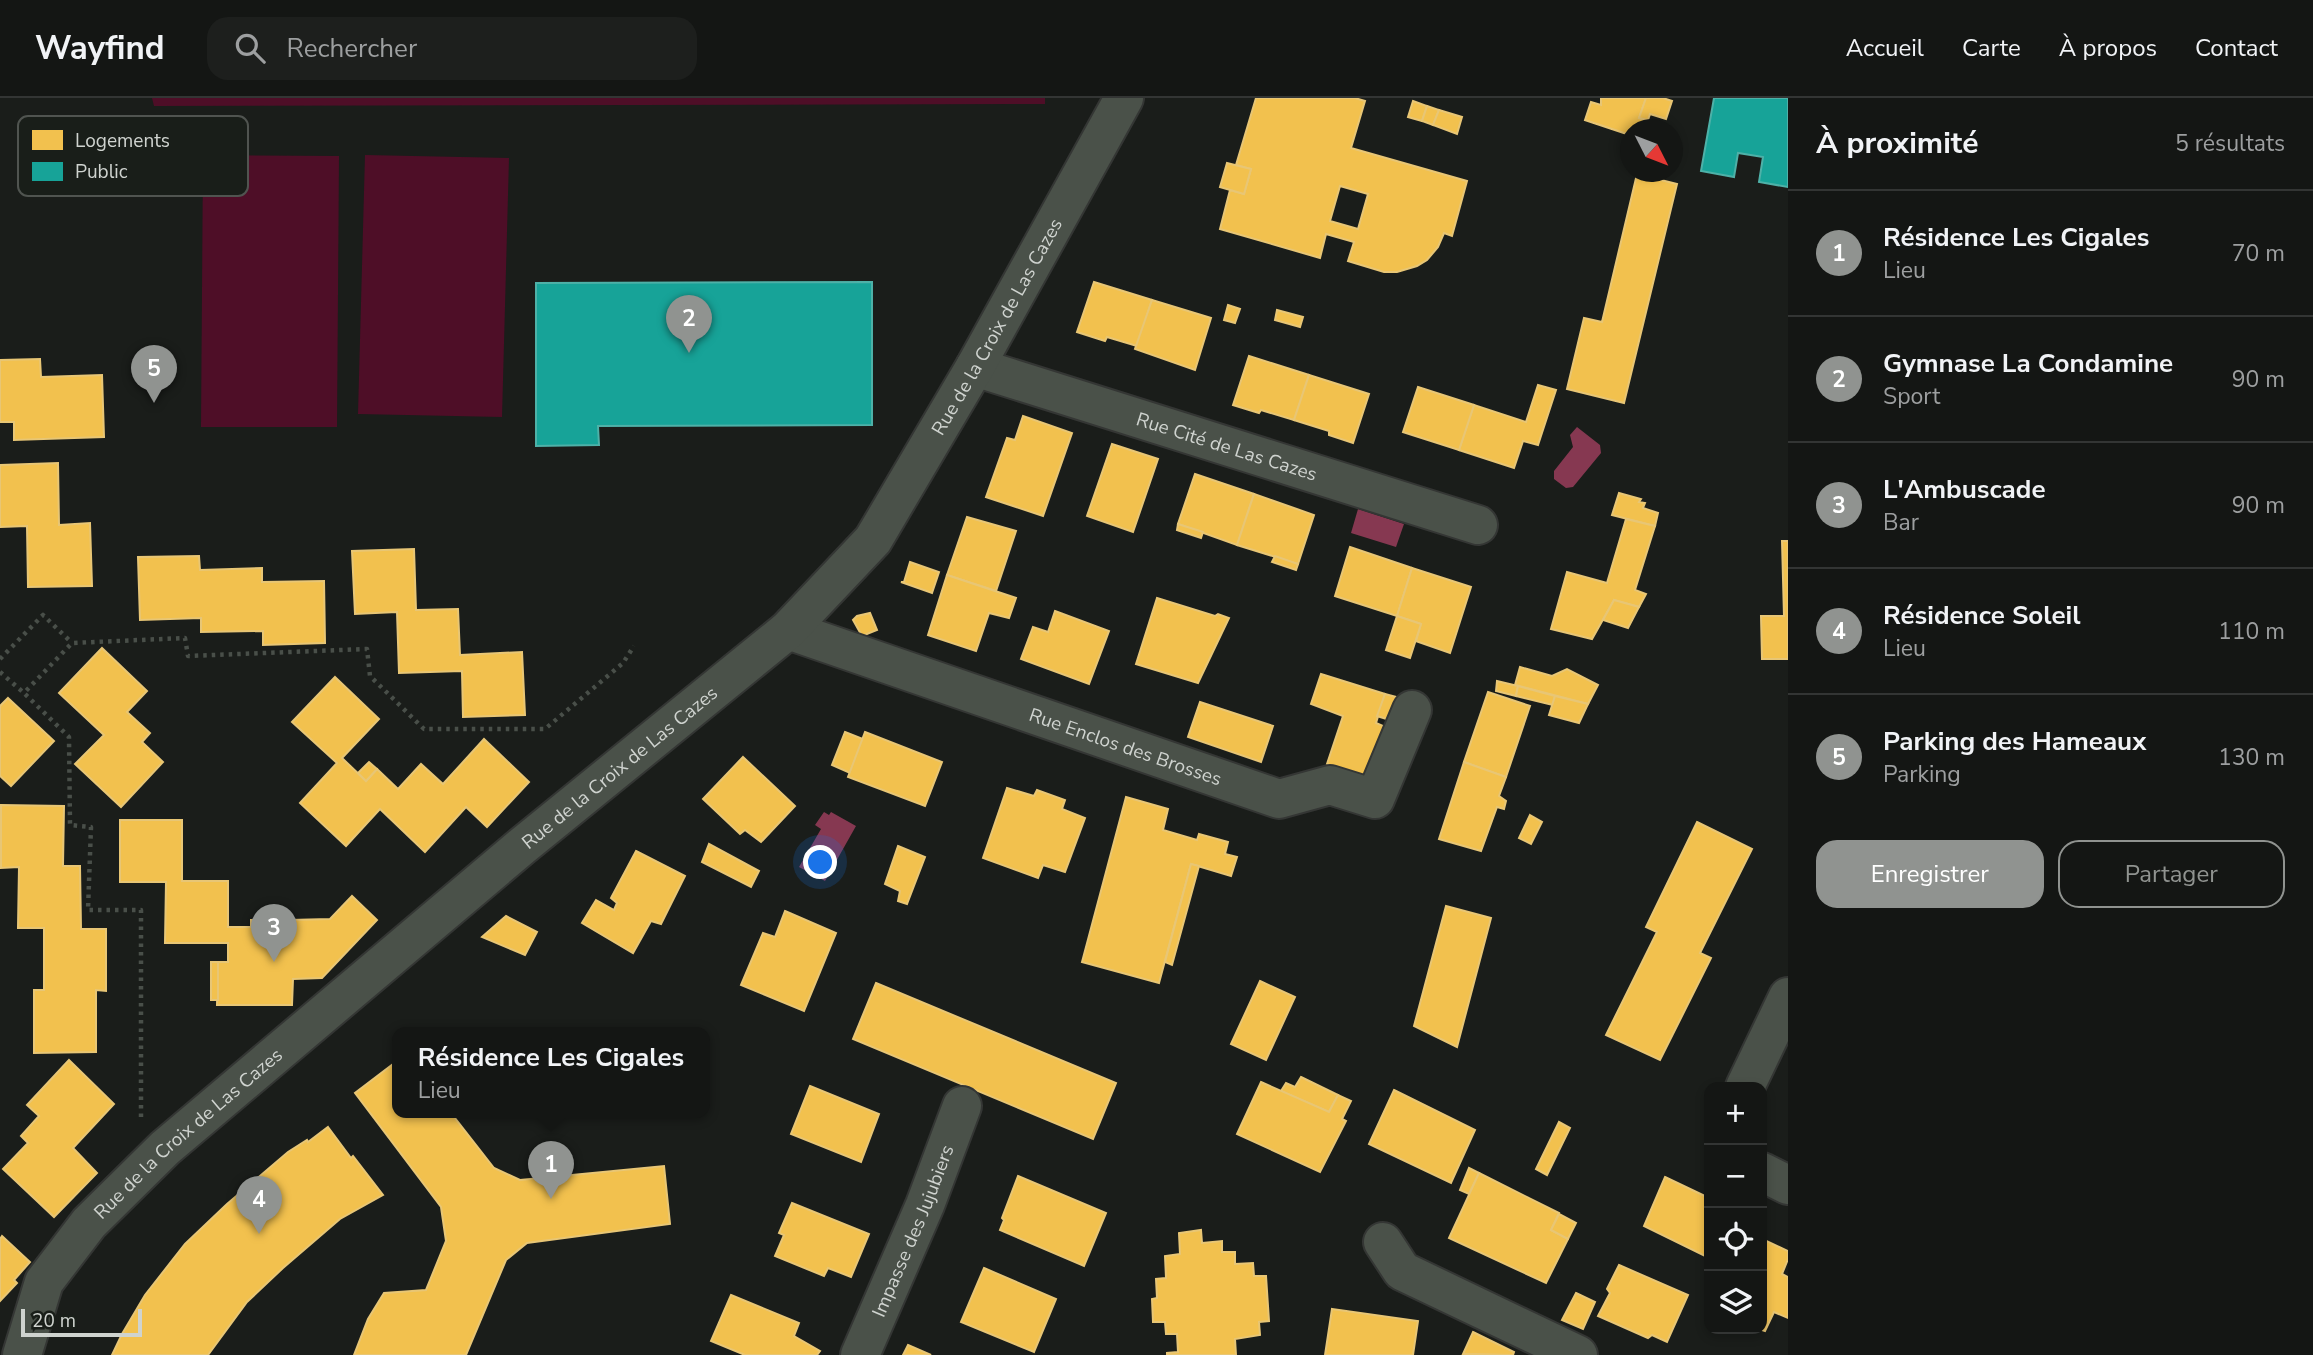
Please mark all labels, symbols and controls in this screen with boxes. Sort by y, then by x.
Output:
search box [207,17,697,80]
text: Wayfind [35,26,165,71]
icon: search [231,29,269,67]
text: Rechercher [287,31,417,66]
text: Accueil [1846,32,1924,64]
text: Carte [1962,32,2021,64]
text: À propos [2059,32,2157,64]
text: Contact [2195,32,2278,64]
legend [18,116,248,196]
north arrow [1620,119,1683,182]
text: À proximité [1816,123,1978,164]
text: Logements [75,128,170,154]
text: 5 résultats [2175,128,2285,159]
text: Public [75,159,128,185]
street label: Rue de la Croix de Las Cazes [926,214,1069,440]
text: Résidence Les Cigales [1883,220,2149,255]
text: 1 [1832,238,1846,269]
text: 70 m [2232,238,2285,269]
text: Lieu [1883,255,1926,286]
pin: 2 [666,295,712,353]
pin: 5 [131,345,177,403]
text: Gymnase La Condamine [1883,346,2173,381]
text: 2 [1832,364,1846,395]
text: 90 m [2232,364,2285,395]
text: Sport [1883,381,1940,412]
street label: Rue Cité de Las Cazes [1133,406,1320,488]
text: L'Ambuscade [1883,472,2046,507]
text: 3 [1832,490,1846,521]
text: 90 m [2232,490,2285,521]
text: Bar [1883,507,1919,538]
text: Résidence Soleil [1883,598,2081,633]
text: 4 [1832,616,1846,647]
text: 110 m [2218,616,2285,647]
text: Lieu [1883,633,1926,664]
street label: Rue de la Croix de Las Cazes [516,680,723,855]
street label: Rue Enclos des Brosses [1025,702,1225,792]
text: Parking des Hameaux [1883,724,2146,759]
text: 5 [1832,742,1846,773]
text: 130 m [2218,742,2285,773]
text: Parking [1883,759,1961,790]
button: Enregistrer [1816,840,2044,908]
button: Partager [2058,840,2285,908]
your location [803,845,837,879]
pin: 3 [251,904,297,962]
popup [392,1027,710,1118]
text: Résidence Les Cigales [418,1040,684,1075]
street label: Rue de la Croix de Las Cazes [88,1042,288,1225]
text: Lieu [418,1075,461,1106]
map controls [1704,1082,1767,1334]
button: + [1704,1082,1767,1145]
pin: 1 [528,1141,574,1199]
street label: Impasse des Jujubiers [866,1141,960,1321]
button: − [1704,1145,1767,1208]
pin: 4 [236,1176,282,1234]
button: locate [1704,1208,1767,1271]
button: layers [1704,1271,1767,1334]
scale bar [21,1306,142,1338]
text: 20 m [32,1308,76,1334]

